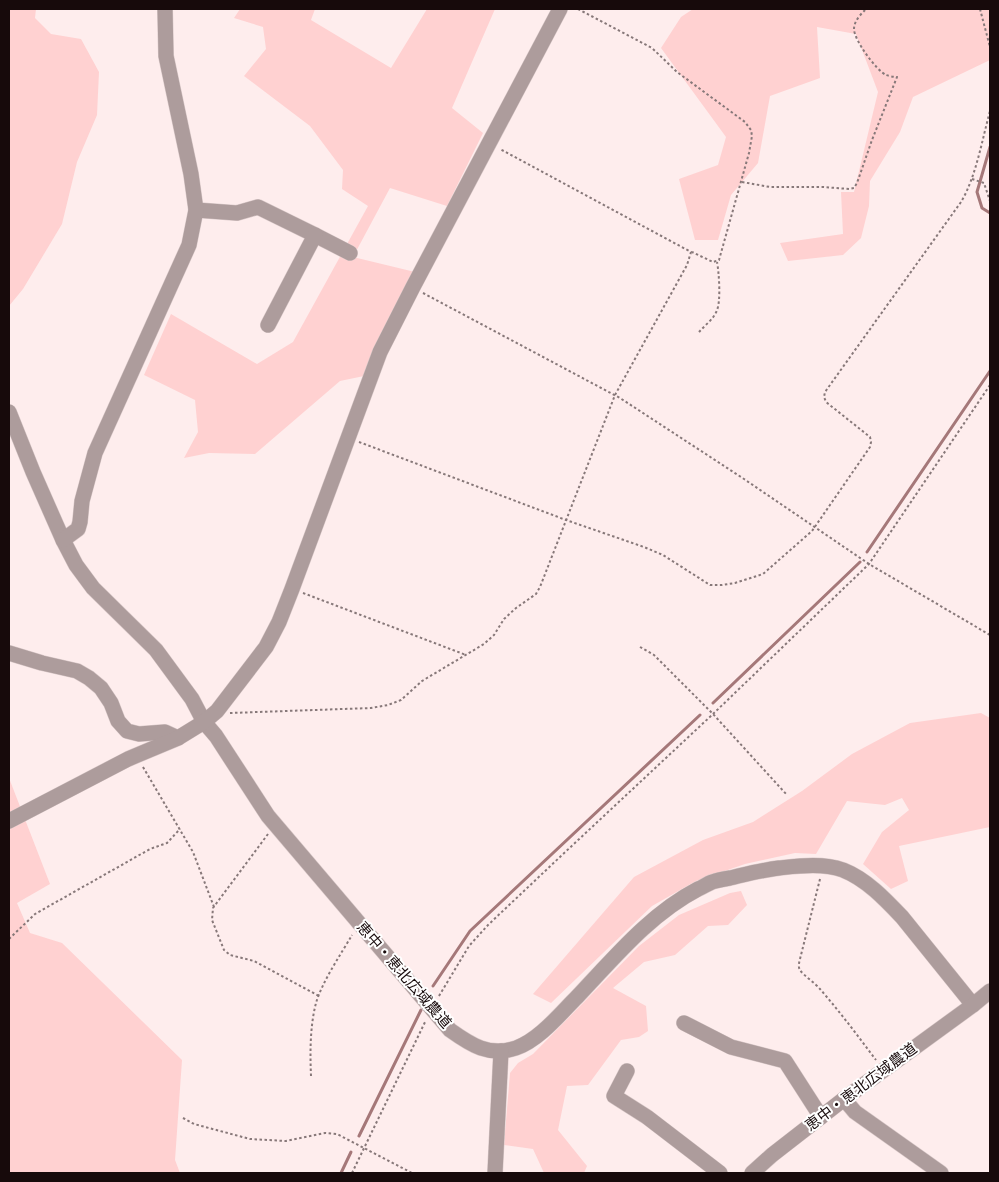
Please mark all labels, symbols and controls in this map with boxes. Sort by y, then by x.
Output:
street label: 恵中・恵北広域農道 [352,917,456,1033]
street label: 恵中・恵北広域農道 [801,1038,921,1136]

